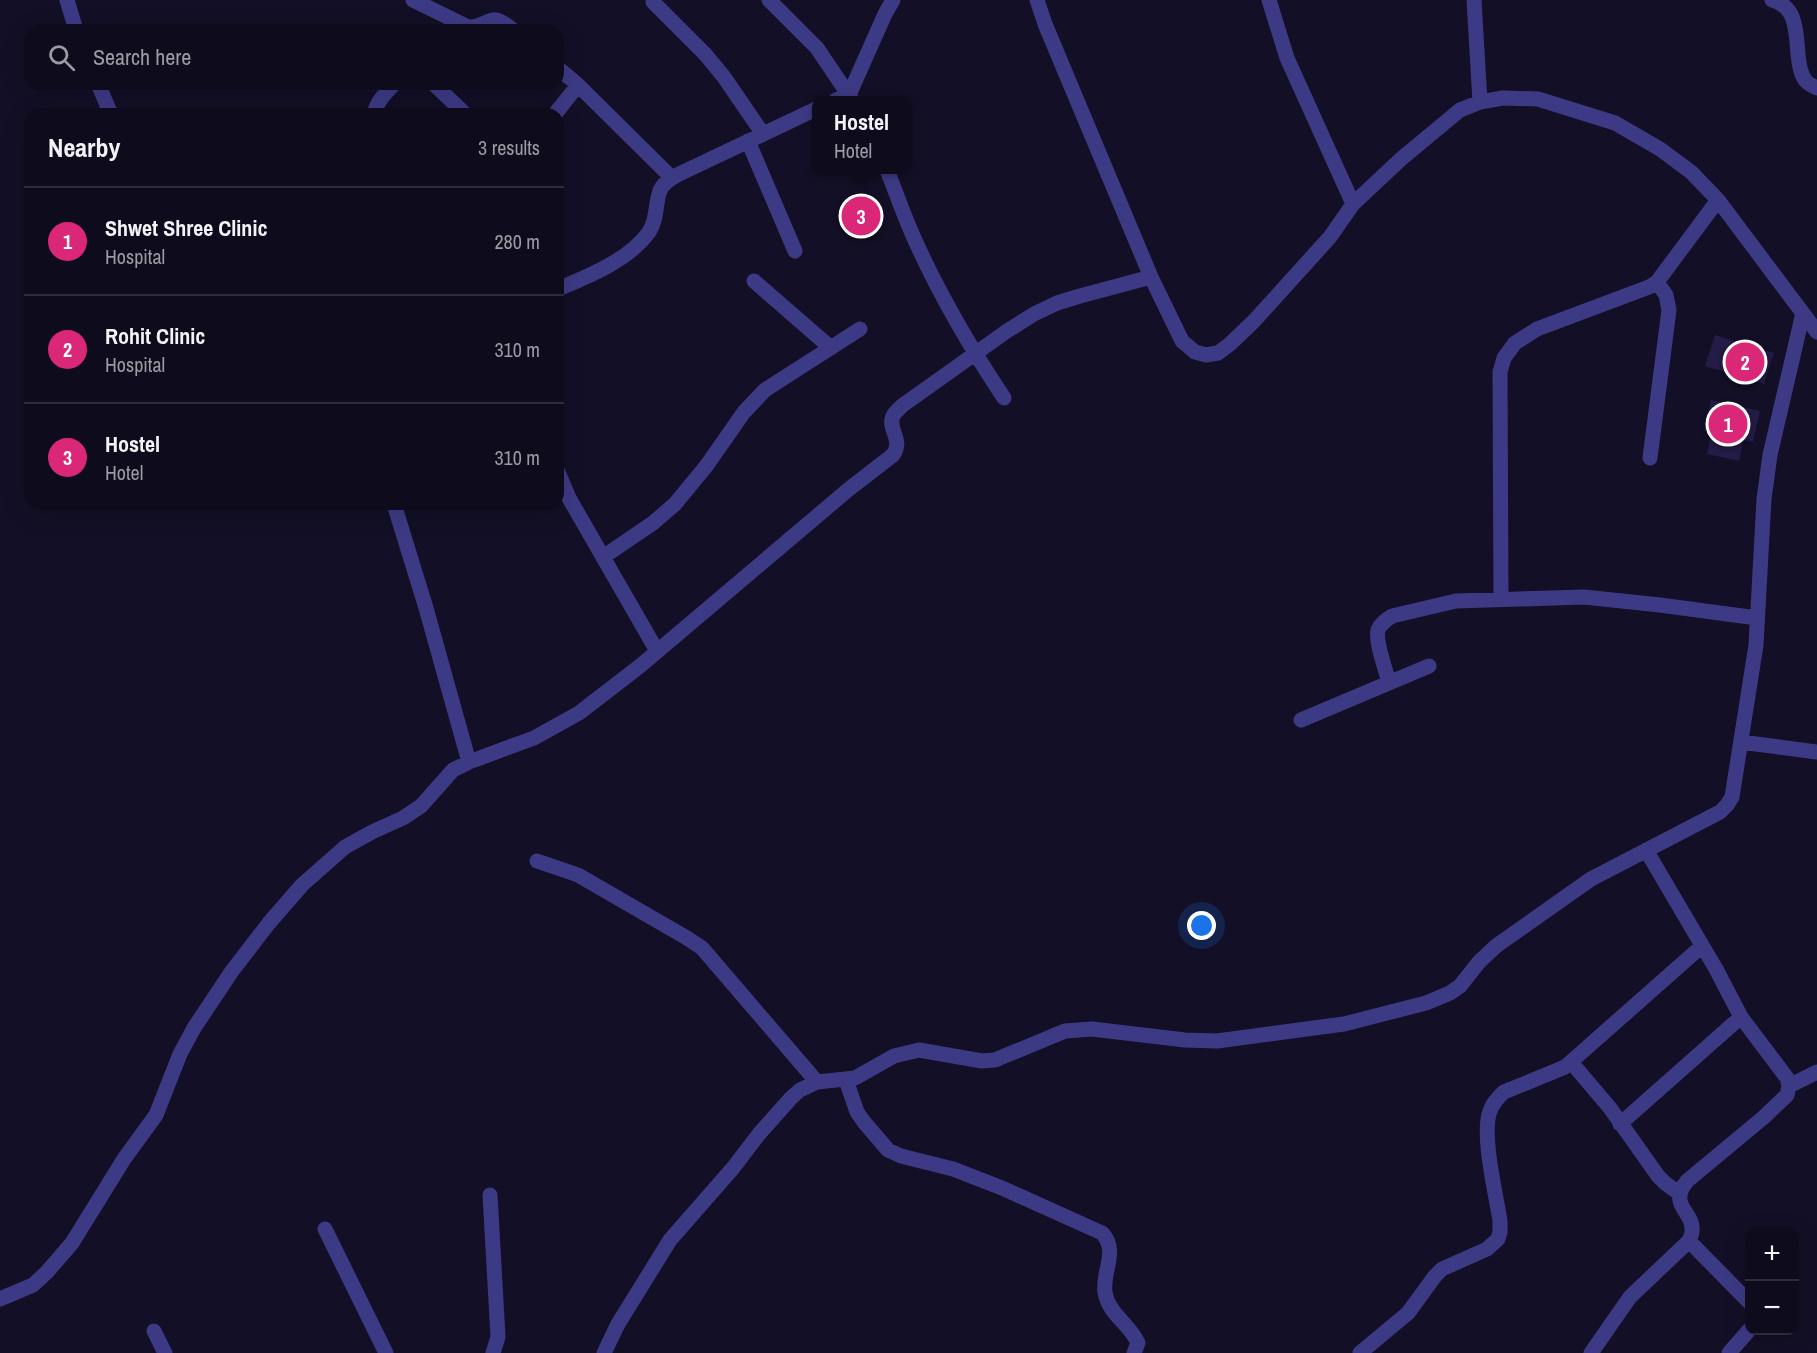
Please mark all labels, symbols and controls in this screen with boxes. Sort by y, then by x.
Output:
search box [24,24,564,90]
icon: search [45,41,78,74]
text: Search here [93,42,191,72]
popup [812,96,911,174]
text: Hostel [834,107,889,137]
text: Nearby [48,130,120,165]
text: 3 results [478,134,540,161]
text: Hotel [834,137,872,164]
pin: 3 [842,194,880,238]
text: Shwet Shree Clinic [105,213,267,243]
text: 1 [63,228,72,255]
text: 280 m [494,228,540,255]
text: Hospital [105,243,165,270]
text: Rohit Clinic [105,321,205,351]
text: 2 [63,336,72,363]
text: 310 m [494,336,540,363]
pin: 2 [1726,340,1764,385]
text: Hospital [105,351,165,378]
pin: 1 [1708,402,1748,446]
text: Hostel [105,429,160,459]
text: 3 [63,444,72,471]
text: 310 m [494,444,540,471]
text: Hotel [105,459,143,486]
your location [1187,911,1216,940]
map controls [1745,1227,1799,1335]
button: + [1745,1227,1799,1281]
button: − [1745,1281,1799,1335]

